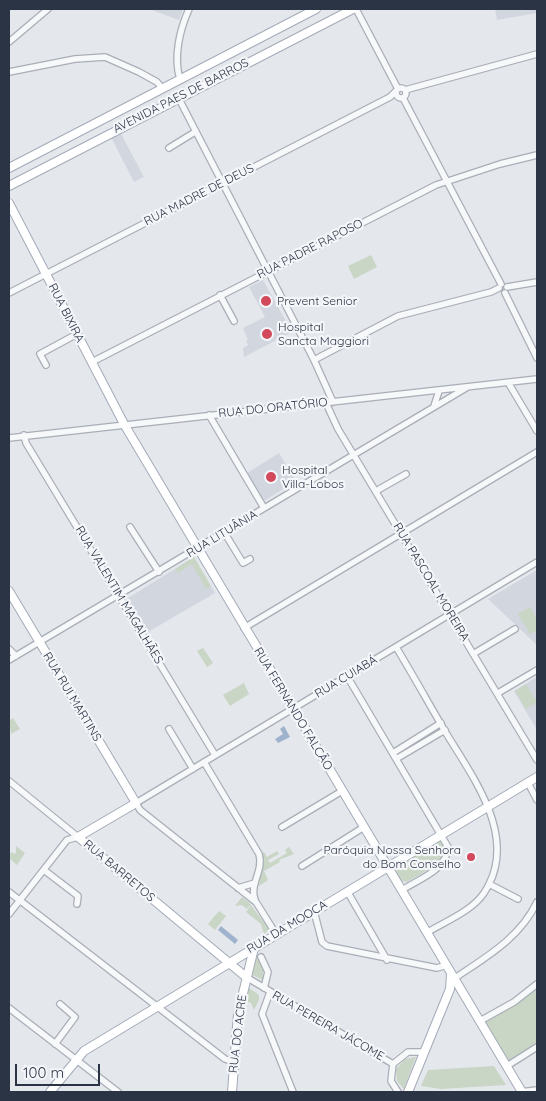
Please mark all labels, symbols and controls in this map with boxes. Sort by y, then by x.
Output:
street label: AVENIDA PAES DE BARROS [111,55,251,137]
street label: RUA MADRE DE DEUS [142,161,256,229]
street label: RUA PADRE RAPOSO [255,216,365,282]
street label: RUA BIXIRA [45,281,87,345]
marker: Prevent Senior [259,294,273,308]
place label: Prevent Senior [277,294,357,308]
place label: Hospital Sancta Maggiori [278,320,369,348]
marker: Hospital Sancta Maggiori [260,327,274,341]
street label: RUA DO ORATÓRIO [218,395,328,421]
place label: Hospital Villa-Lobos [282,463,344,491]
marker: Hospital Villa-Lobos [264,470,278,484]
street label: RUA LITUÂNIA [184,507,260,561]
street label: RUA PASCOAL MOREIRA [390,520,472,644]
street label: RUA VALENTIM MAGALHÃES [72,523,166,667]
street label: RUA FERNANDO FALCÃO [251,645,335,773]
street label: RUA RUI MARTINS [40,650,104,744]
street label: RUA CUIABÁ [312,653,380,701]
street label: RUA BARRETOS [80,837,158,905]
place label: Paróquia Nossa Senhora do Bom Conselho [323,843,461,871]
marker: Paróquia Nossa Senhora do Bom Conselho [465,851,477,863]
street label: RUA DA MOOCA [244,897,330,957]
street label: RUA PEREIRA JÁCOME [270,988,386,1064]
street label: RUA DO ACRE [226,994,250,1074]
scale bar [18,1054,102,1086]
text: 100 m [23,1063,64,1082]

